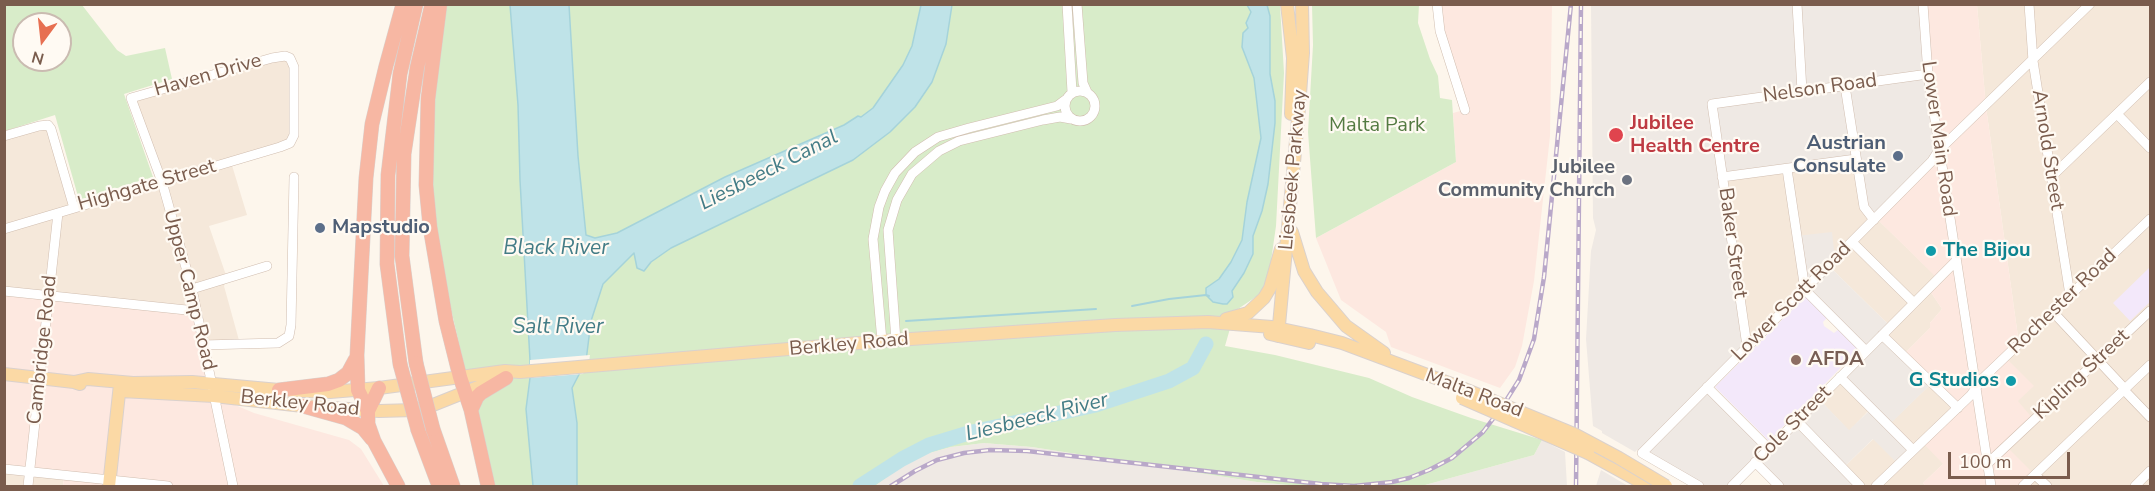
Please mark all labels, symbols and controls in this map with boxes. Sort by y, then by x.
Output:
north arrow [12,12,72,72]
text: N [29,45,46,70]
street label: Haven Drive [152,49,264,103]
street label: Lower Main Road [1915,60,1961,218]
street label: Nelson Road [1761,69,1879,109]
street label: Arnold Street [2026,88,2068,212]
street label: Liesbeek Parkway [1275,89,1313,251]
place label: Jubilee Health Centre [1630,112,1760,159]
park label: Malta Park [1329,114,1425,138]
water label: Liesbeeck Canal [696,125,842,217]
marker: Jubilee Health Centre [1607,126,1625,144]
place label: Austrian Consulate [1793,132,1886,179]
marker: Austrian Consulate [1891,149,1905,163]
street label: Highgate Street [75,155,219,217]
place label: Jubilee Community Church [1438,156,1615,203]
marker: Jubilee Community Church [1620,173,1634,187]
street label: Baker Street [1712,186,1752,300]
street label: Upper Camp Road [157,207,221,373]
place label: Mapstudio [332,216,430,240]
marker: Mapstudio [313,221,327,235]
water label: Black River [503,236,609,262]
street label: Lower Scott Road [1727,237,1857,367]
place label: The Bijou [1943,239,2030,263]
marker: The Bijou [1924,244,1938,258]
street label: Rochester Road [2004,244,2122,360]
street label: Cambridge Road [23,274,63,426]
water label: Salt River [512,315,604,341]
street label: Kipling Street [2029,325,2135,425]
street label: Berkley Road [788,328,910,362]
place label: AFDA [1808,348,1864,372]
marker: AFDA [1789,353,1803,367]
street label: Malta Road [1422,364,1526,424]
place label: G Studios [1909,369,1999,393]
marker: G Studios [2004,374,2018,388]
street label: Cole Street [1749,381,1837,469]
street label: Berkley Road [239,386,361,422]
water label: Liesbeeck River [963,388,1111,448]
scale bar [1951,440,2072,478]
text: 100 m [1959,450,2011,474]

